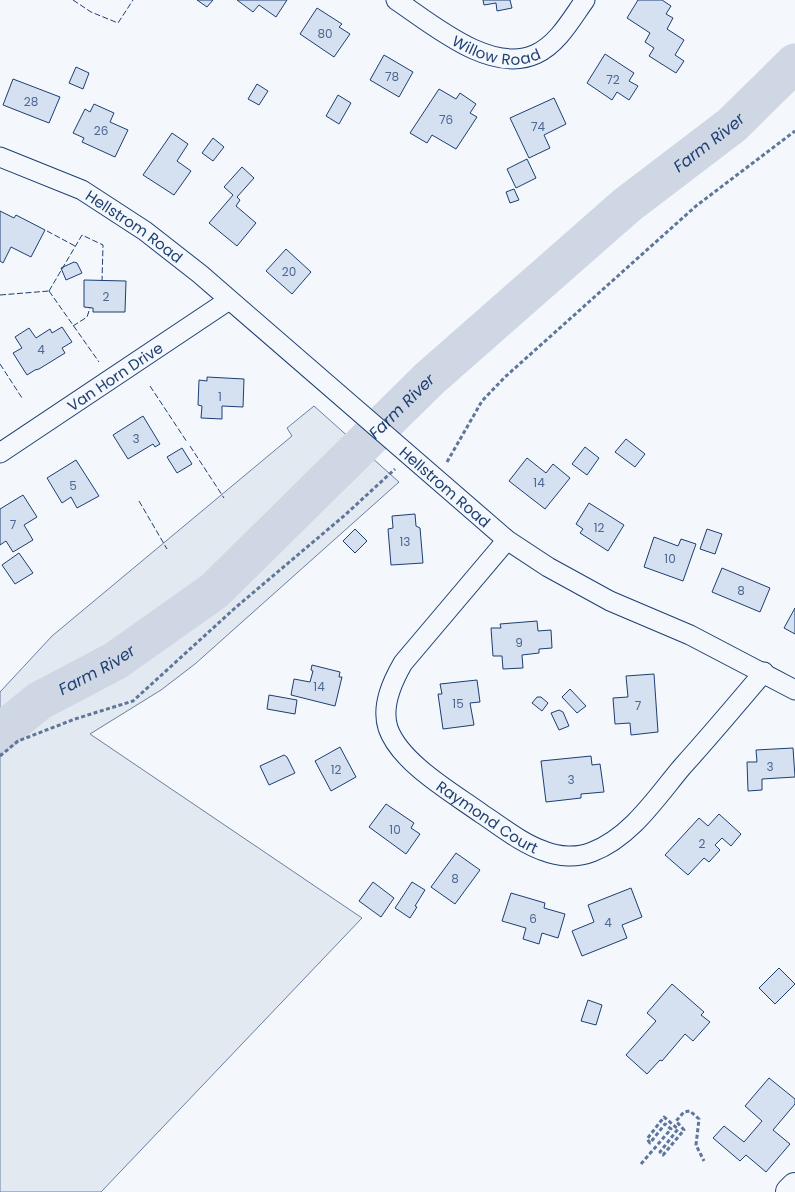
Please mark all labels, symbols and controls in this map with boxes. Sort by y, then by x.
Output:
house number: 80 [317,25,333,42]
street label: Willow Road [449,30,544,70]
house number: 78 [385,68,399,85]
house number: 72 [606,71,620,88]
house number: 28 [24,93,38,110]
water label: Farm River [668,107,750,177]
house number: 76 [439,111,453,128]
house number: 74 [531,118,545,135]
house number: 26 [94,122,108,139]
street label: Hellstrom Road [82,185,187,267]
house number: 20 [282,263,296,280]
house number: 2 [103,288,110,305]
street label: Van Horn Drive [63,337,167,416]
house number: 4 [37,341,45,358]
water label: Farm River [363,367,440,444]
house number: 1 [218,388,222,405]
house number: 3 [132,430,140,447]
street label: Hellstrom Road [395,441,495,532]
house number: 14 [533,474,545,491]
house number: 5 [69,477,77,494]
house number: 7 [10,516,17,533]
house number: 12 [594,519,604,536]
house number: 13 [400,533,410,550]
house number: 10 [664,550,676,567]
house number: 8 [737,582,745,599]
house number: 9 [515,634,523,651]
water label: Farm River [54,638,140,700]
house number: 14 [313,678,325,695]
house number: 15 [452,695,464,712]
house number: 7 [635,697,642,714]
house number: 3 [766,758,774,775]
house number: 12 [331,761,341,778]
house number: 3 [567,771,575,788]
street label: Raymond Court [432,775,542,858]
house number: 10 [389,821,401,838]
house number: 2 [699,835,706,852]
house number: 8 [451,870,459,887]
house number: 6 [529,910,537,927]
house number: 4 [604,914,612,931]

